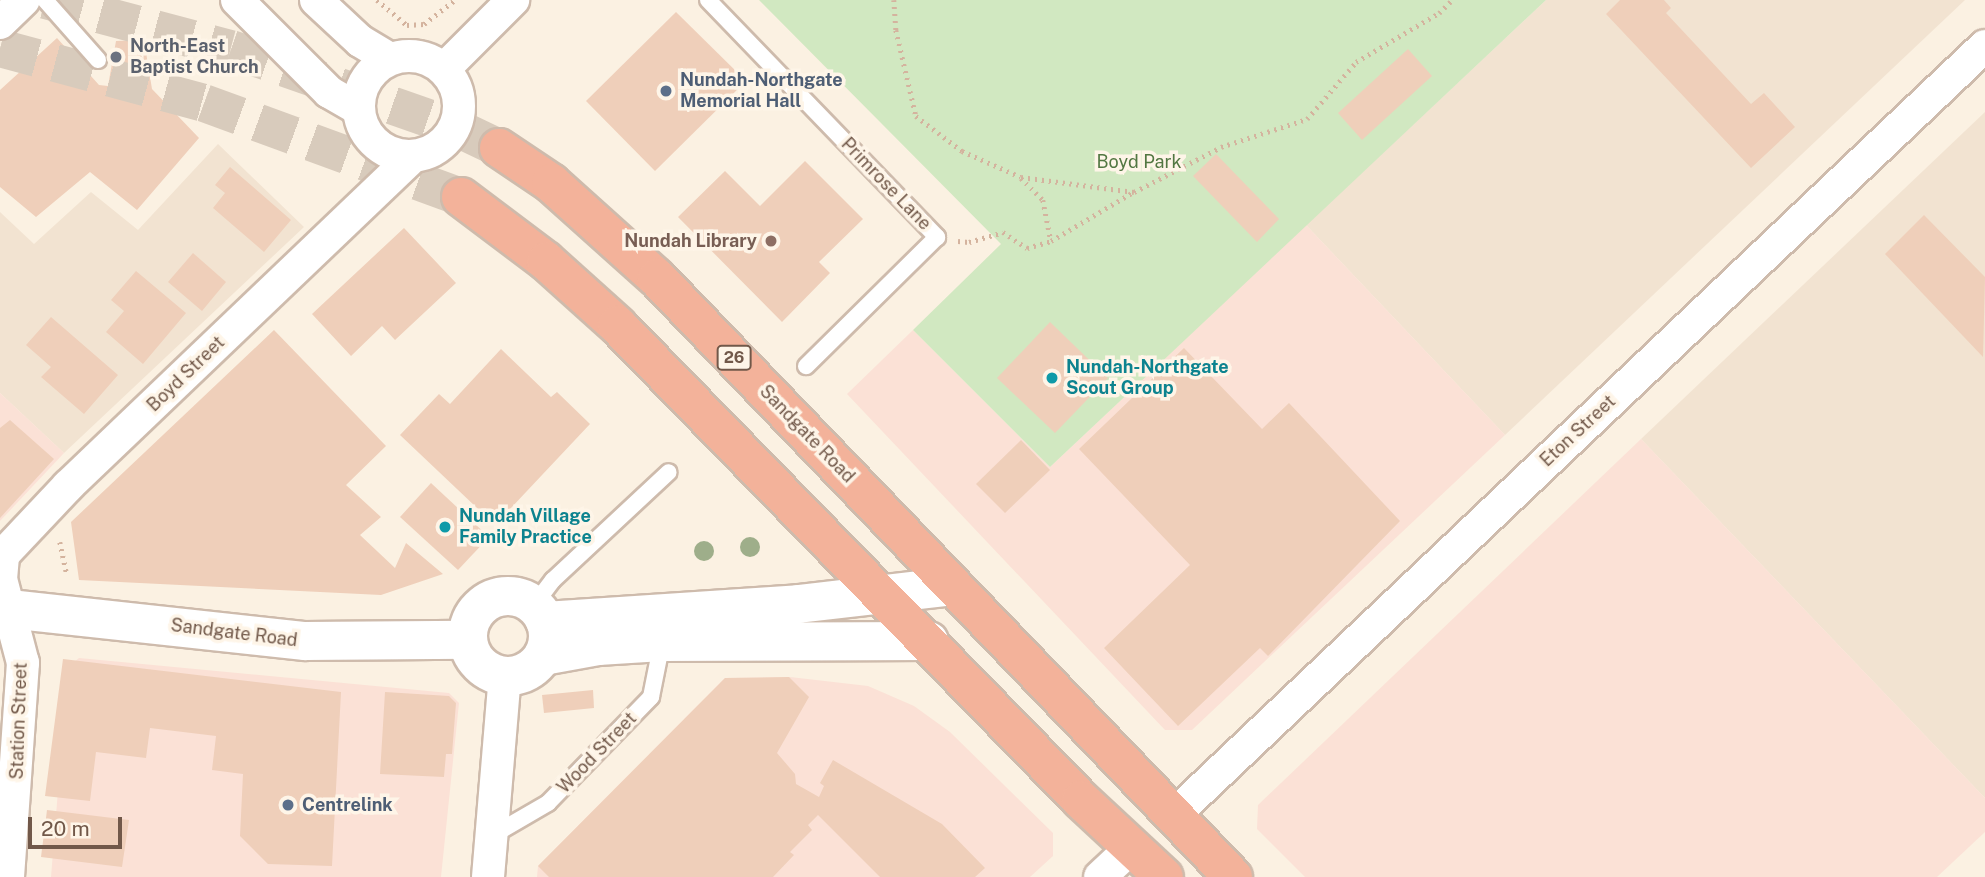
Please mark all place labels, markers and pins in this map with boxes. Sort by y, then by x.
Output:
place label: North-East Baptist Church [130,36,259,78]
marker: North-East Baptist Church [108,49,124,65]
place label: Nundah-Northgate Memorial Hall [680,70,843,112]
marker: Nundah-Northgate Memorial Hall [658,83,674,99]
place label: Nundah Library [624,230,757,252]
marker: Nundah Library [763,233,779,249]
place label: Nundah-Northgate Scout Group [1066,357,1229,400]
marker: Nundah-Northgate Scout Group [1044,370,1060,386]
place label: Nundah Village Family Practice [459,506,592,548]
marker: Nundah Village Family Practice [437,519,453,535]
place label: Centrelink [302,794,393,816]
marker: Centrelink [280,797,296,813]

